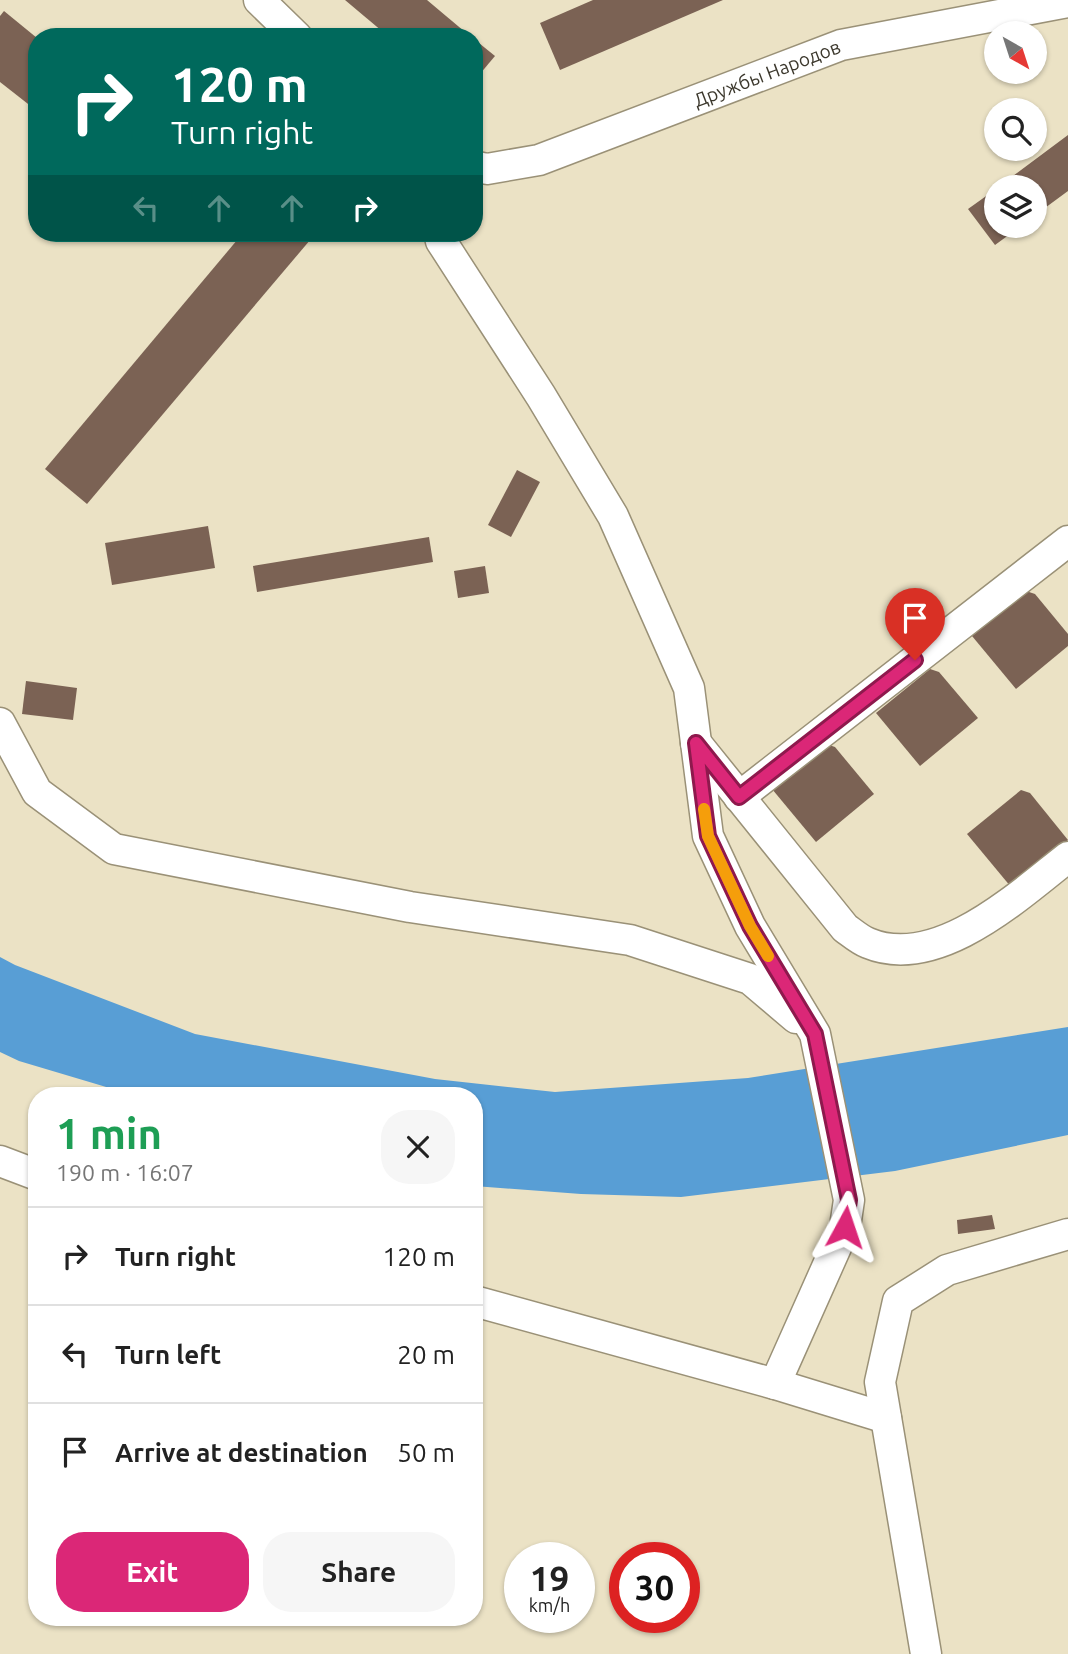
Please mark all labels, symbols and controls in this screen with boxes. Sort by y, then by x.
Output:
north arrow [984,21,1046,84]
map controls [984,21,1047,238]
street label: Дружбы Народов [690,35,843,111]
icon: right [56,56,147,147]
text: 120 m [171,56,308,111]
button: search [984,98,1047,161]
text: Turn right [171,114,313,150]
button: layers [984,175,1047,238]
icon: left [127,189,165,227]
icon: ahead [200,189,238,227]
icon: ahead [273,189,311,227]
icon: right [346,189,384,227]
pin [885,588,945,660]
icon: arrive [896,599,934,637]
text: 1 min [56,1110,162,1157]
button: close [381,1110,455,1184]
text: 190 m · 16:07 [56,1160,194,1185]
position arrow [808,1190,882,1264]
icon: right [56,1237,94,1275]
text: Turn right [115,1242,236,1271]
text: 120 m [383,1242,455,1271]
icon: left [56,1335,94,1373]
text: Turn left [115,1340,221,1369]
text: 20 m [397,1340,455,1369]
icon: arrive [56,1433,94,1471]
text: Arrive at destination [115,1438,368,1467]
text: 50 m [397,1438,455,1467]
button: Exit [56,1532,249,1612]
button: Share [263,1532,455,1612]
speed limit sign: 30 [609,1542,700,1633]
text: 19 [530,1558,569,1598]
text: km/h [529,1595,570,1615]

